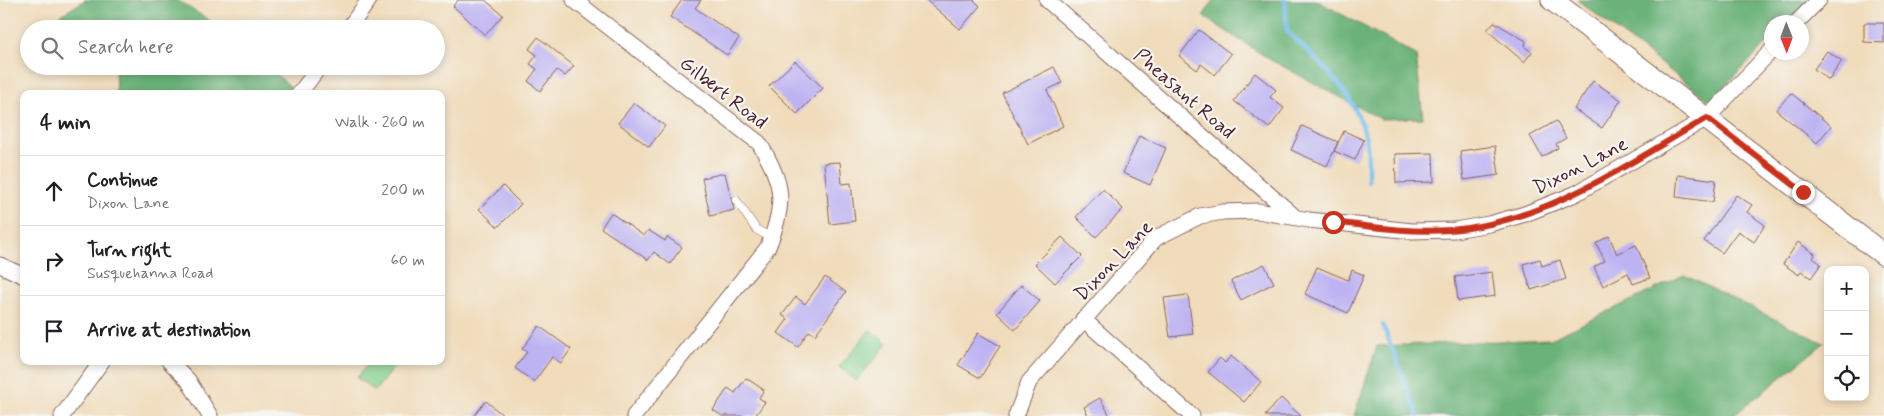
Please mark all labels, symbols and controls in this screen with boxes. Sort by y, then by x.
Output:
north arrow [1764,15,1809,60]
search box [20,20,445,75]
icon: search [38,34,66,62]
text: Search here [78,35,174,60]
street label: Pheasant Road [1128,43,1240,146]
street label: Gilbert Road [674,50,773,136]
text: 4 min [40,109,91,137]
text: Walk · 260 m [335,112,425,133]
street label: Dixon Lane [1529,131,1633,202]
text: Continue [87,168,158,193]
icon: ahead [40,177,68,205]
text: 200 m [381,180,425,201]
route end [1792,181,1815,204]
text: Dixon Lane [87,193,169,214]
route start [1322,211,1345,234]
street label: Dixon Lane [1069,214,1160,307]
text: Turn right [87,238,171,263]
icon: right [40,247,68,275]
text: 60 m [391,250,425,271]
text: Susquehanna Road [87,263,213,284]
map controls [1824,266,1869,401]
button: + [1824,266,1869,311]
button: − [1824,311,1869,356]
icon: arrive [40,317,68,345]
text: Arrive at destination [87,318,251,343]
button: locate [1824,356,1869,401]

